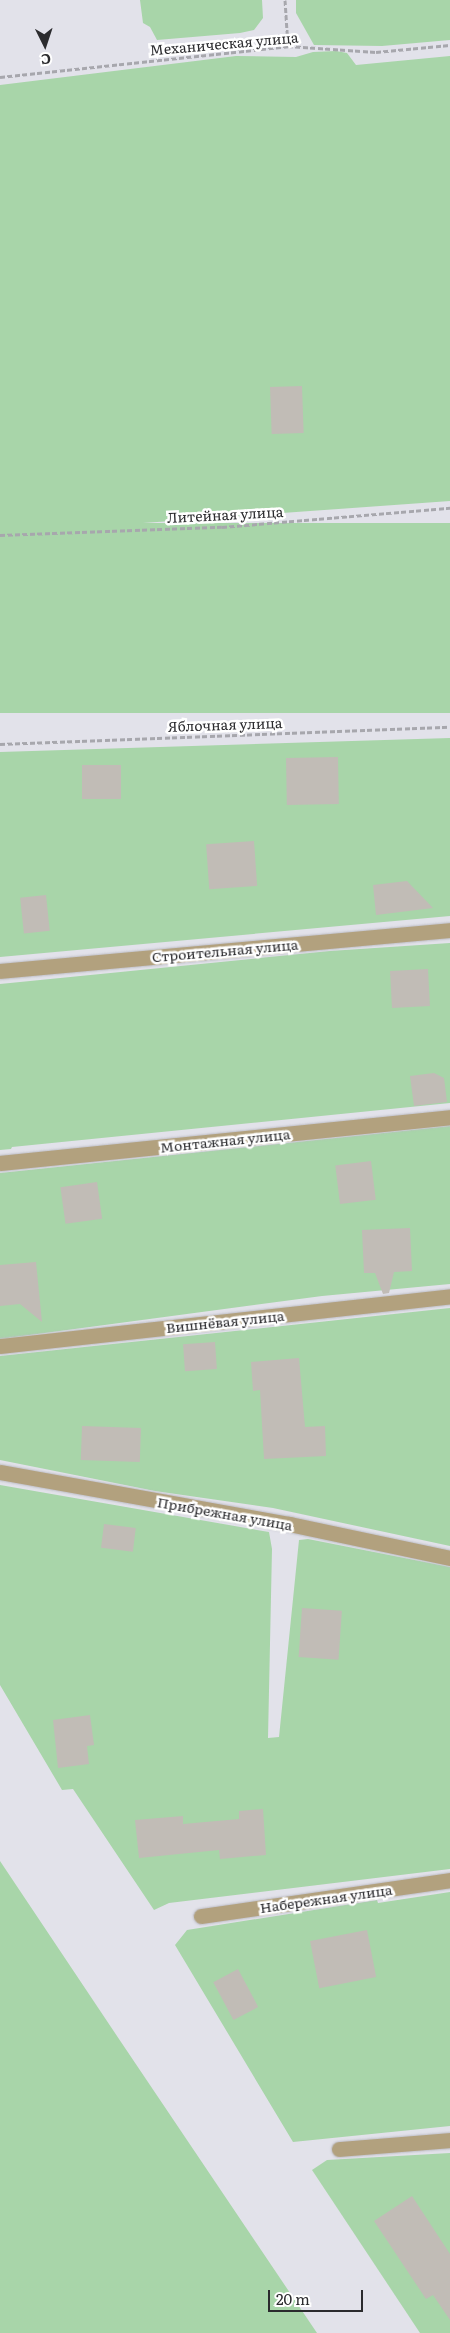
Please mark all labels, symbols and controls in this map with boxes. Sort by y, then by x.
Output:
north arrow [20,20,70,70]
street label: Механическая улица [149,28,299,58]
text: С [40,50,52,70]
street label: Литейная улица [166,503,284,525]
street label: Яблочная улица [167,714,283,734]
street label: Строительная улица [151,935,299,965]
street label: Монтажная улица [159,1125,291,1155]
street label: Вишнёвая улица [165,1306,285,1336]
street label: Прибрежная улица [156,1493,294,1533]
street label: Набережная улица [259,1880,393,1916]
scale bar [270,2280,365,2312]
text: 20 m [276,2287,310,2310]

